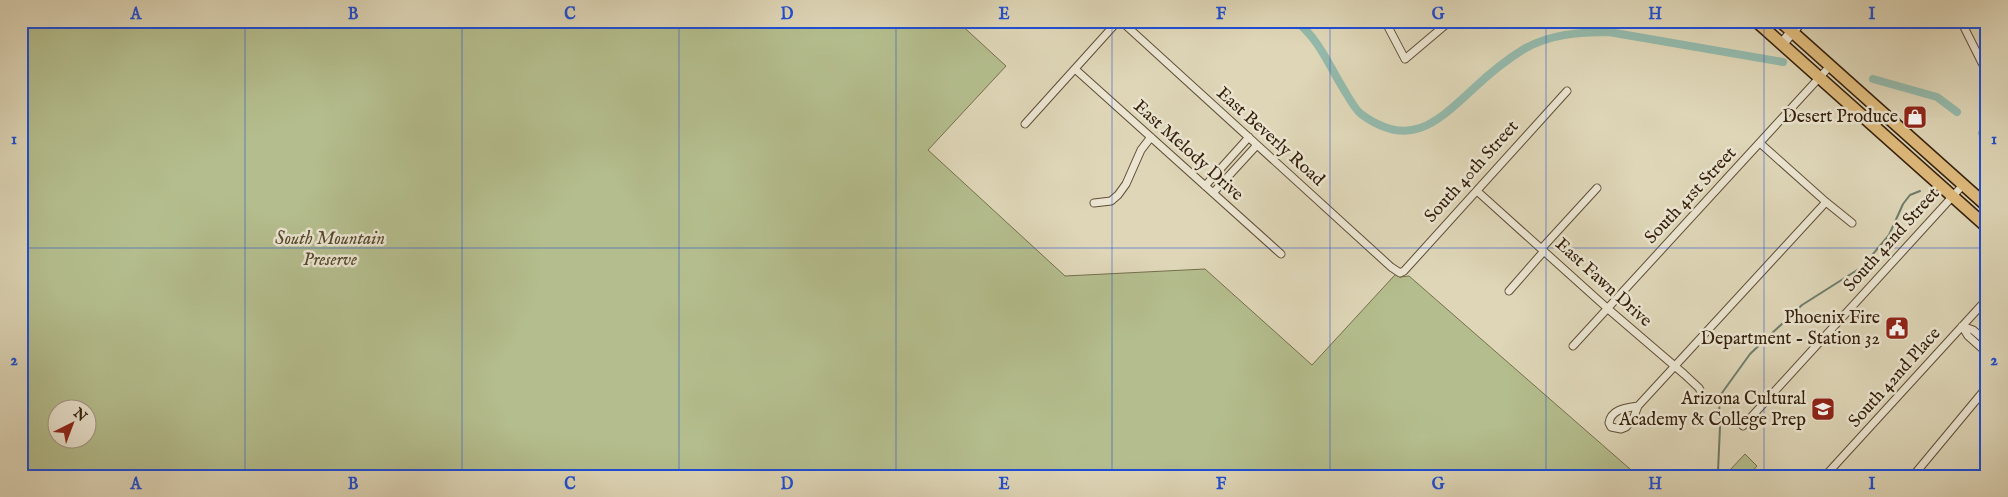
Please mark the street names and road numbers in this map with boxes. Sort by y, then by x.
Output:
street label: East Beverly Road [1211,82,1329,192]
street label: East Melody Drive [1128,95,1248,207]
street label: South 40th Street [1420,116,1524,228]
street label: South 41st Street [1640,143,1742,249]
street label: South 42nd Street [1839,183,1945,297]
street label: East Fawn Drive [1550,233,1656,333]
street label: South 42nd Place [1844,323,1946,433]

